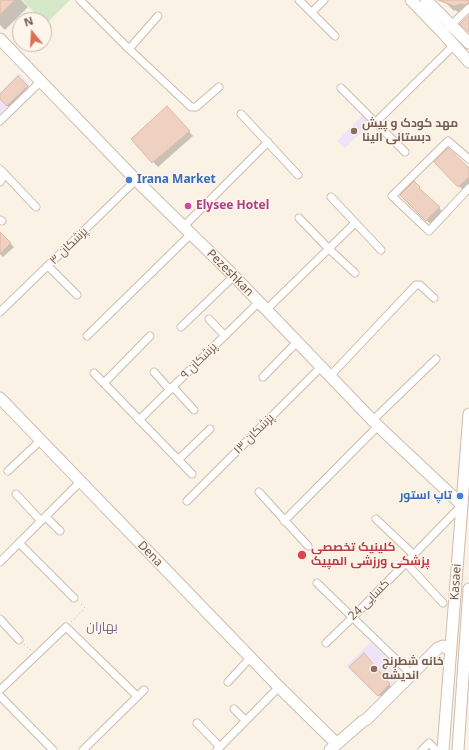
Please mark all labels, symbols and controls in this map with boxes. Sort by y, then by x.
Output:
north arrow [12,12,52,52]
text: N [22,13,35,30]
place label: مهد کودک و پیش دبستانی الینا [362,117,458,145]
marker: مهد کودک و پیش دبستانی الینا [349,126,359,136]
place label: Irana Market [137,173,216,187]
marker: Irana Market [124,175,134,185]
place label: Elysee Hotel [196,199,269,213]
marker: Elysee Hotel [183,201,193,211]
street label: ۳ پزشکان [47,224,91,268]
street label: Pezeshkan [204,247,256,299]
street label: ۹ پزشکان [178,340,220,382]
street label: ۱۳ پزشکان [231,411,277,457]
place label: تاپ استور [399,489,452,503]
marker: تاپ استور [455,491,465,501]
street label: Dena [135,538,165,570]
place label: کلینیک تخصصی پزشکی ورزشی المپیک [311,541,430,569]
marker: کلینیک تخصصی پزشکی ورزشی المپیک [296,549,308,561]
street label: Kasaei [448,563,464,601]
street label: کسایی 24 [346,577,392,623]
district label: بهاران [86,619,118,635]
place label: خانه شطرنج اندیشه [382,655,444,683]
marker: خانه شطرنج اندیشه [369,664,379,674]

